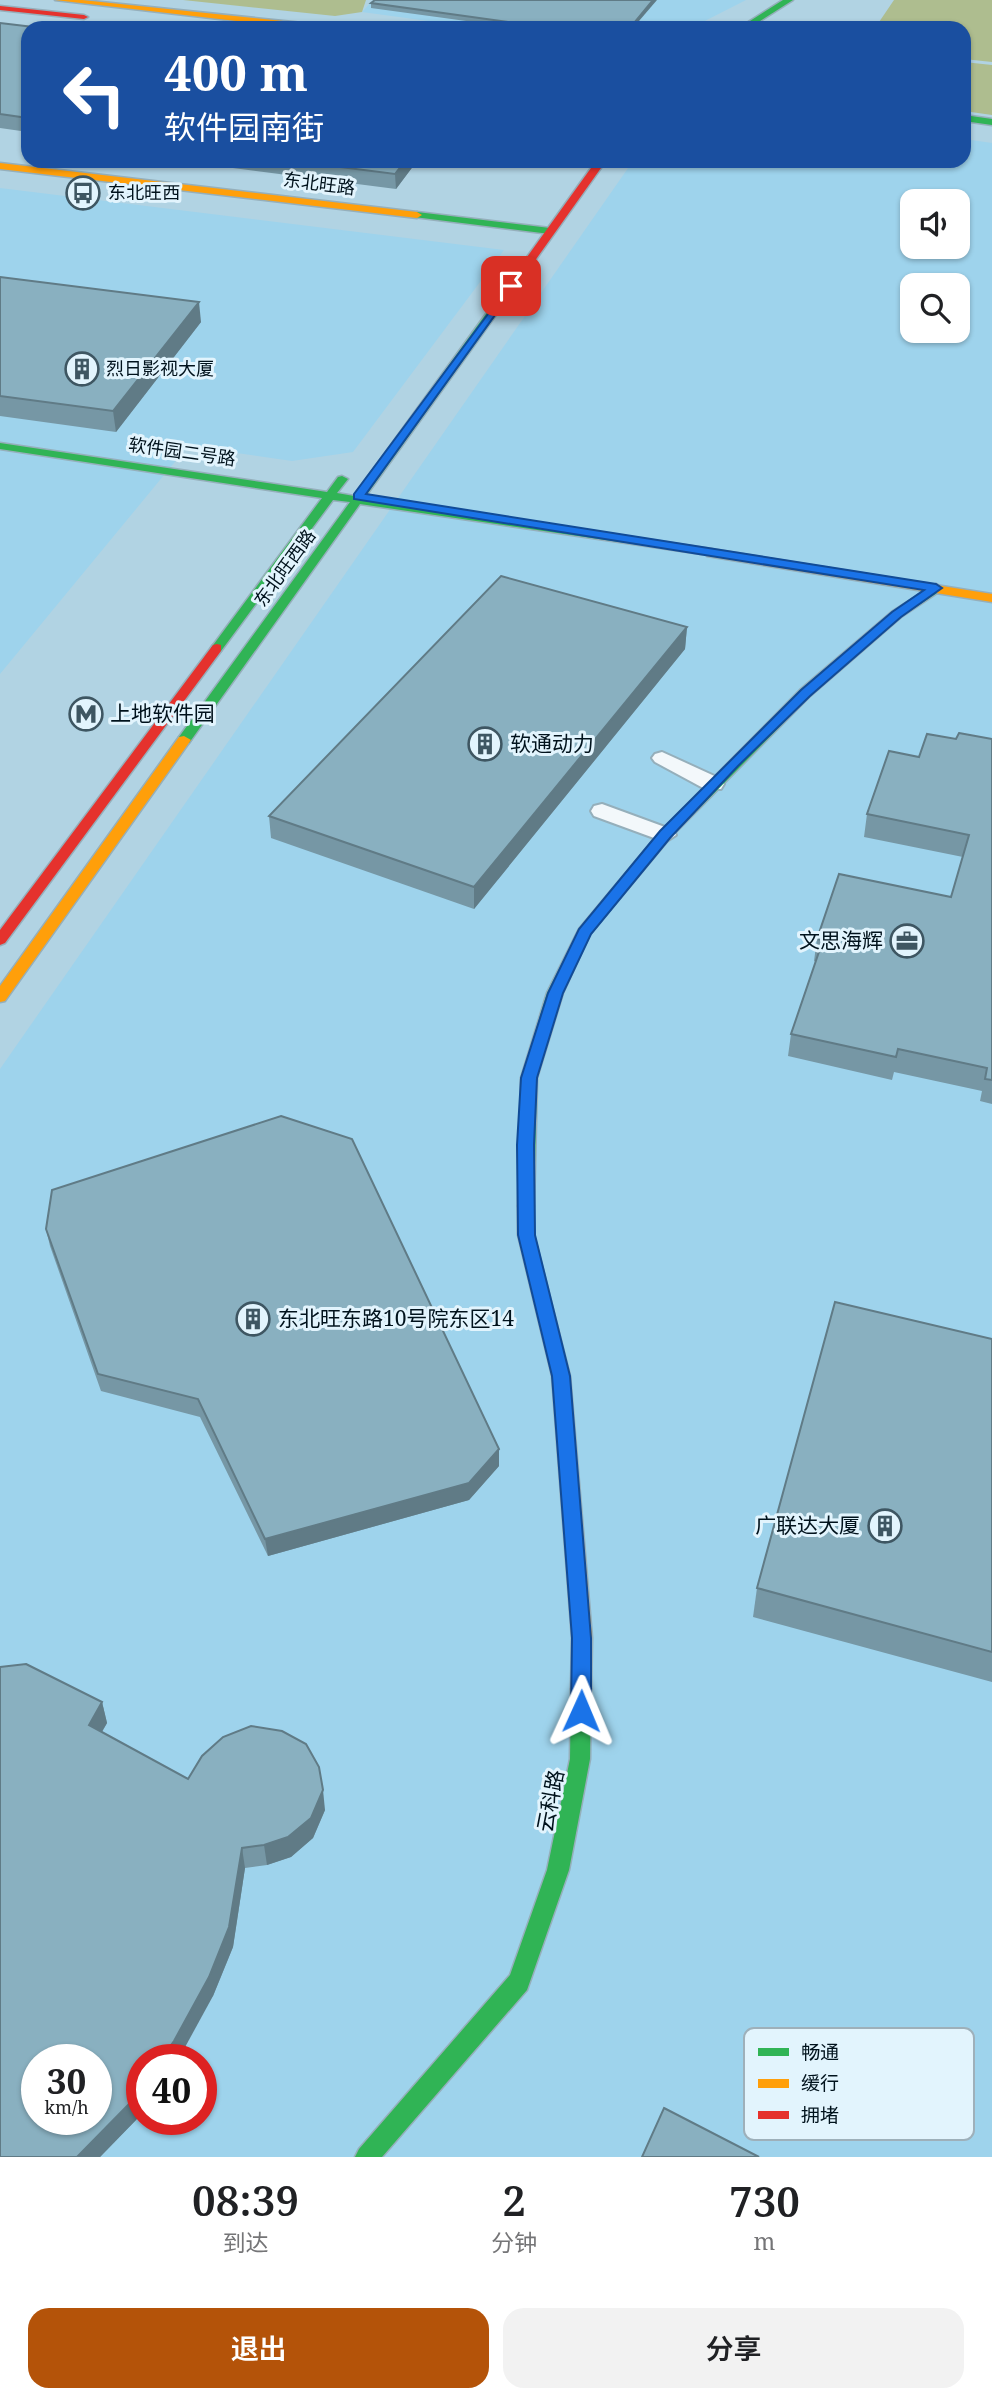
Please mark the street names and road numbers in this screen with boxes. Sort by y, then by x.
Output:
street label: 东北旺路 [282,167,356,199]
street label: 软件园二号路 [127,432,237,470]
street label: 东北旺西路 [248,524,320,611]
street label: 云科路 [530,1767,570,1834]

